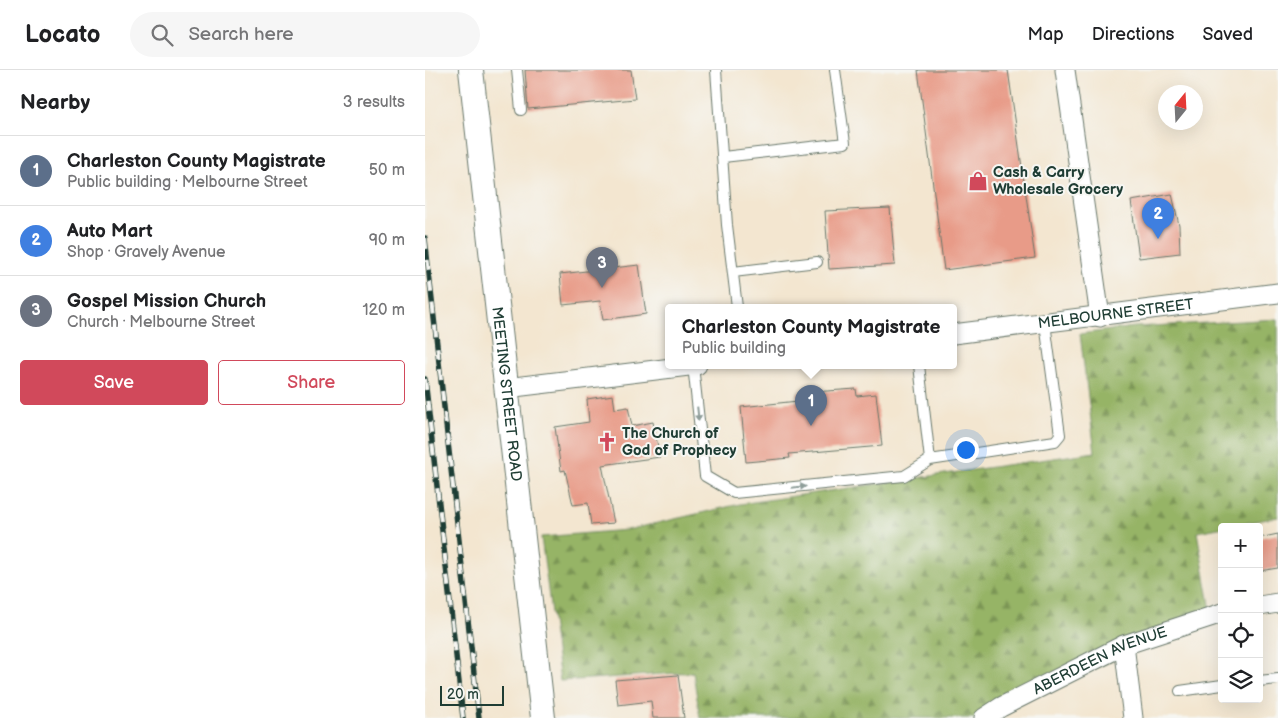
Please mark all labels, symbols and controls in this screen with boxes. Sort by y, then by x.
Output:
search box [130,12,480,57]
text: Locato [25,20,100,49]
icon: search [148,21,176,49]
text: Search here [188,23,294,46]
text: Map [1028,24,1064,45]
text: Directions [1092,24,1174,45]
text: Saved [1202,24,1253,45]
north arrow [1158,85,1203,130]
text: Nearby [20,90,90,115]
text: 3 results [343,93,405,112]
text: Charleston County Magistrate [67,150,326,173]
text: 1 [33,161,39,180]
text: 50 m [369,161,405,180]
place label: Cash & Carry Wholesale Grocery [993,163,1123,199]
shop icon: Cash & Carry Wholesale Grocery [967,170,989,192]
text: Public building · Melbourne Street [67,173,308,192]
pin: 2 [1142,198,1174,239]
text: Auto Mart [67,220,153,243]
text: 2 [31,231,41,250]
text: 90 m [369,231,405,250]
text: Shop · Gravely Avenue [67,243,226,262]
pin: 3 [586,247,618,288]
text: Gospel Mission Church [67,290,266,313]
street label: MELBOURNE STREET [1037,295,1195,333]
text: 3 [31,301,41,320]
text: 120 m [362,301,405,320]
popup [665,304,957,369]
street label: MEETING STREET ROAD [487,306,526,483]
text: Church · Melbourne Street [67,313,255,332]
text: Charleston County Magistrate [682,316,940,339]
text: Public building [682,339,786,358]
button: Save [20,360,208,405]
button: Share [218,360,405,405]
pin: 1 [795,385,827,426]
one-way arrow [694,406,702,422]
place label: The Church of God of Prophecy [622,424,737,460]
church icon: The Church of God of Prophecy [596,431,618,453]
your location [953,437,979,463]
one-way arrow [792,482,808,490]
map controls [1218,523,1263,703]
button: + [1218,523,1263,568]
button: − [1218,568,1263,613]
button: locate [1218,613,1263,658]
street label: ABERDEEN AVENUE [1030,623,1170,699]
button: layers [1218,658,1263,703]
scale bar [440,683,504,706]
text: 20 m [447,686,479,703]

